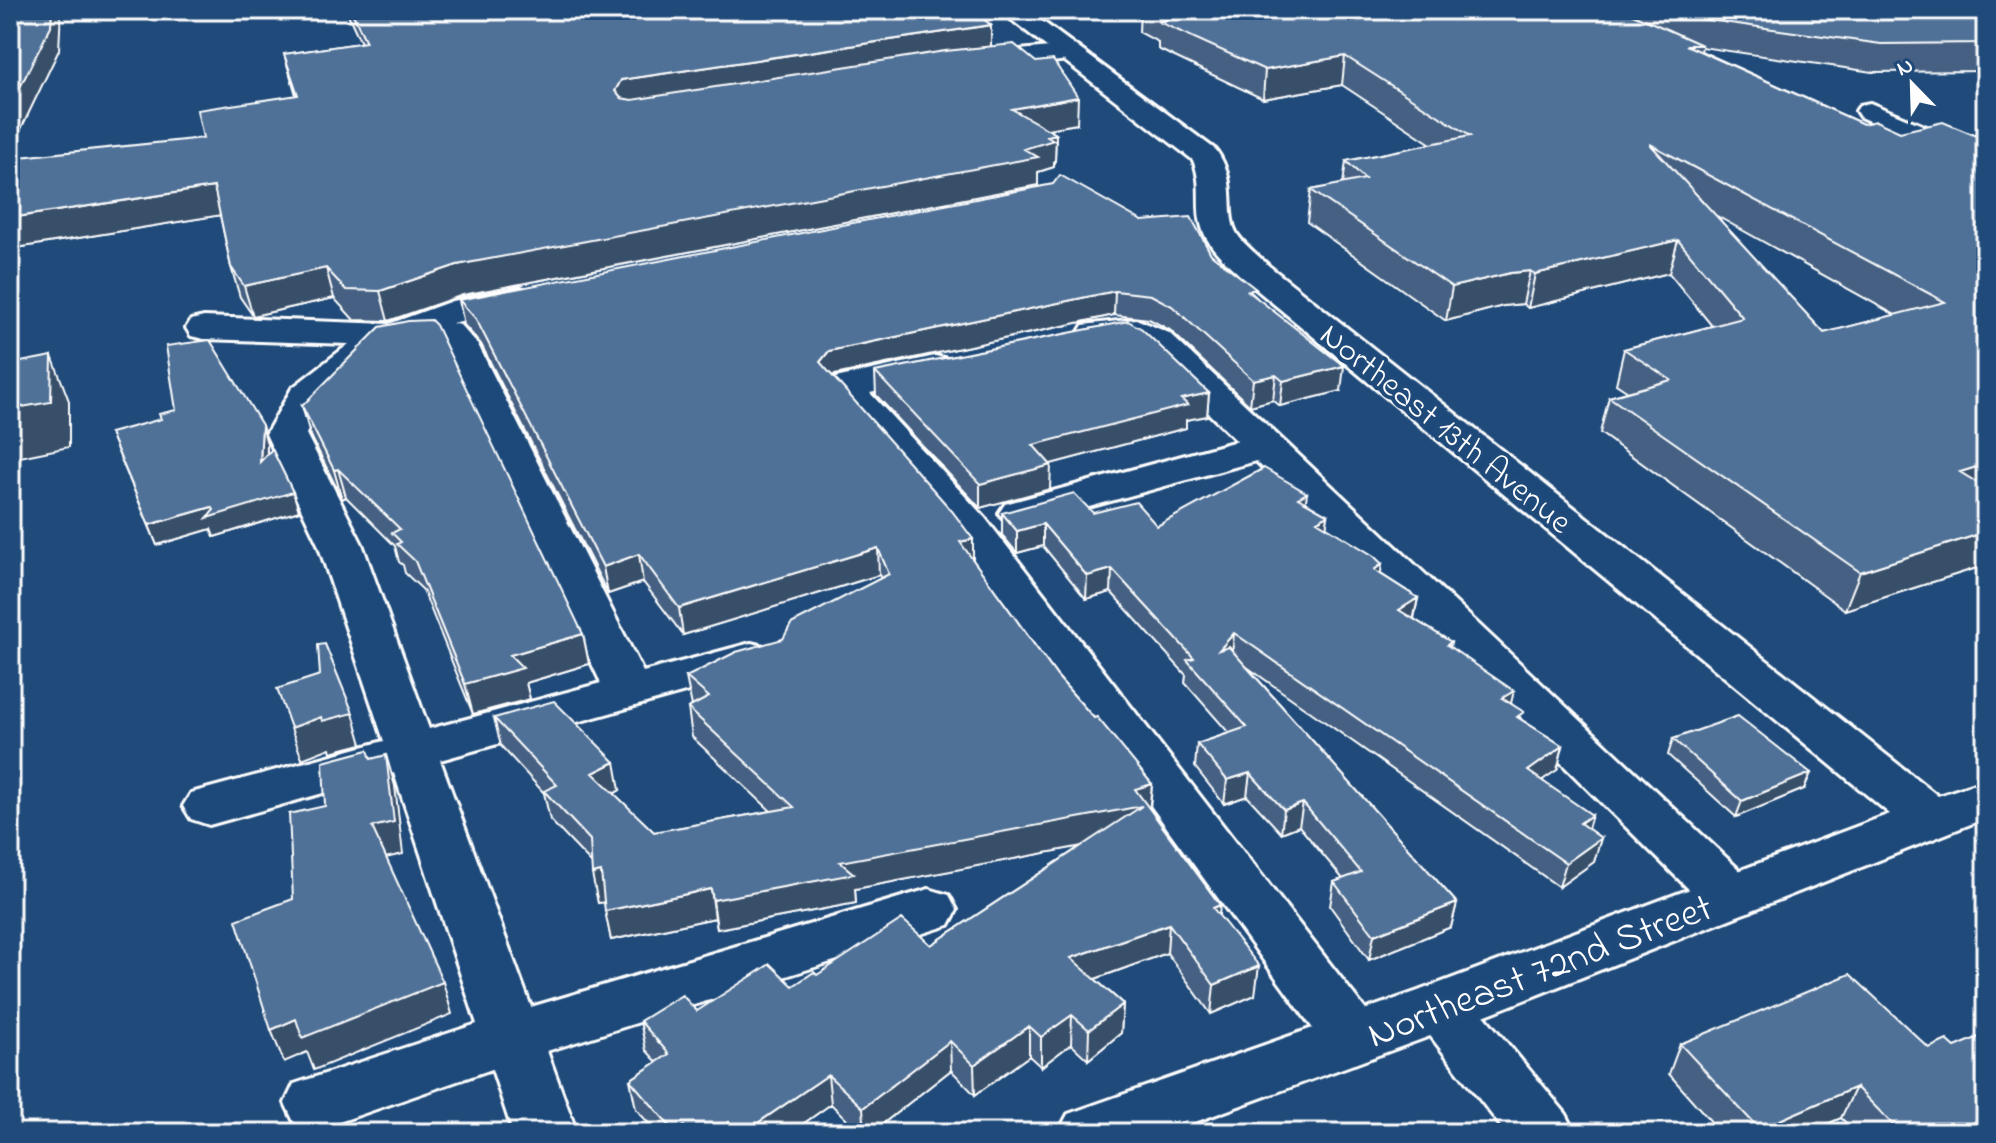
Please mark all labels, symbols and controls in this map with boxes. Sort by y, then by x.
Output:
north arrow [1872,44,1952,124]
text: N [1892,51,1918,86]
street label: Northeast 13th Avenue [1307,312,1582,548]
street label: Northeast 72nd Street [1360,880,1722,1066]

